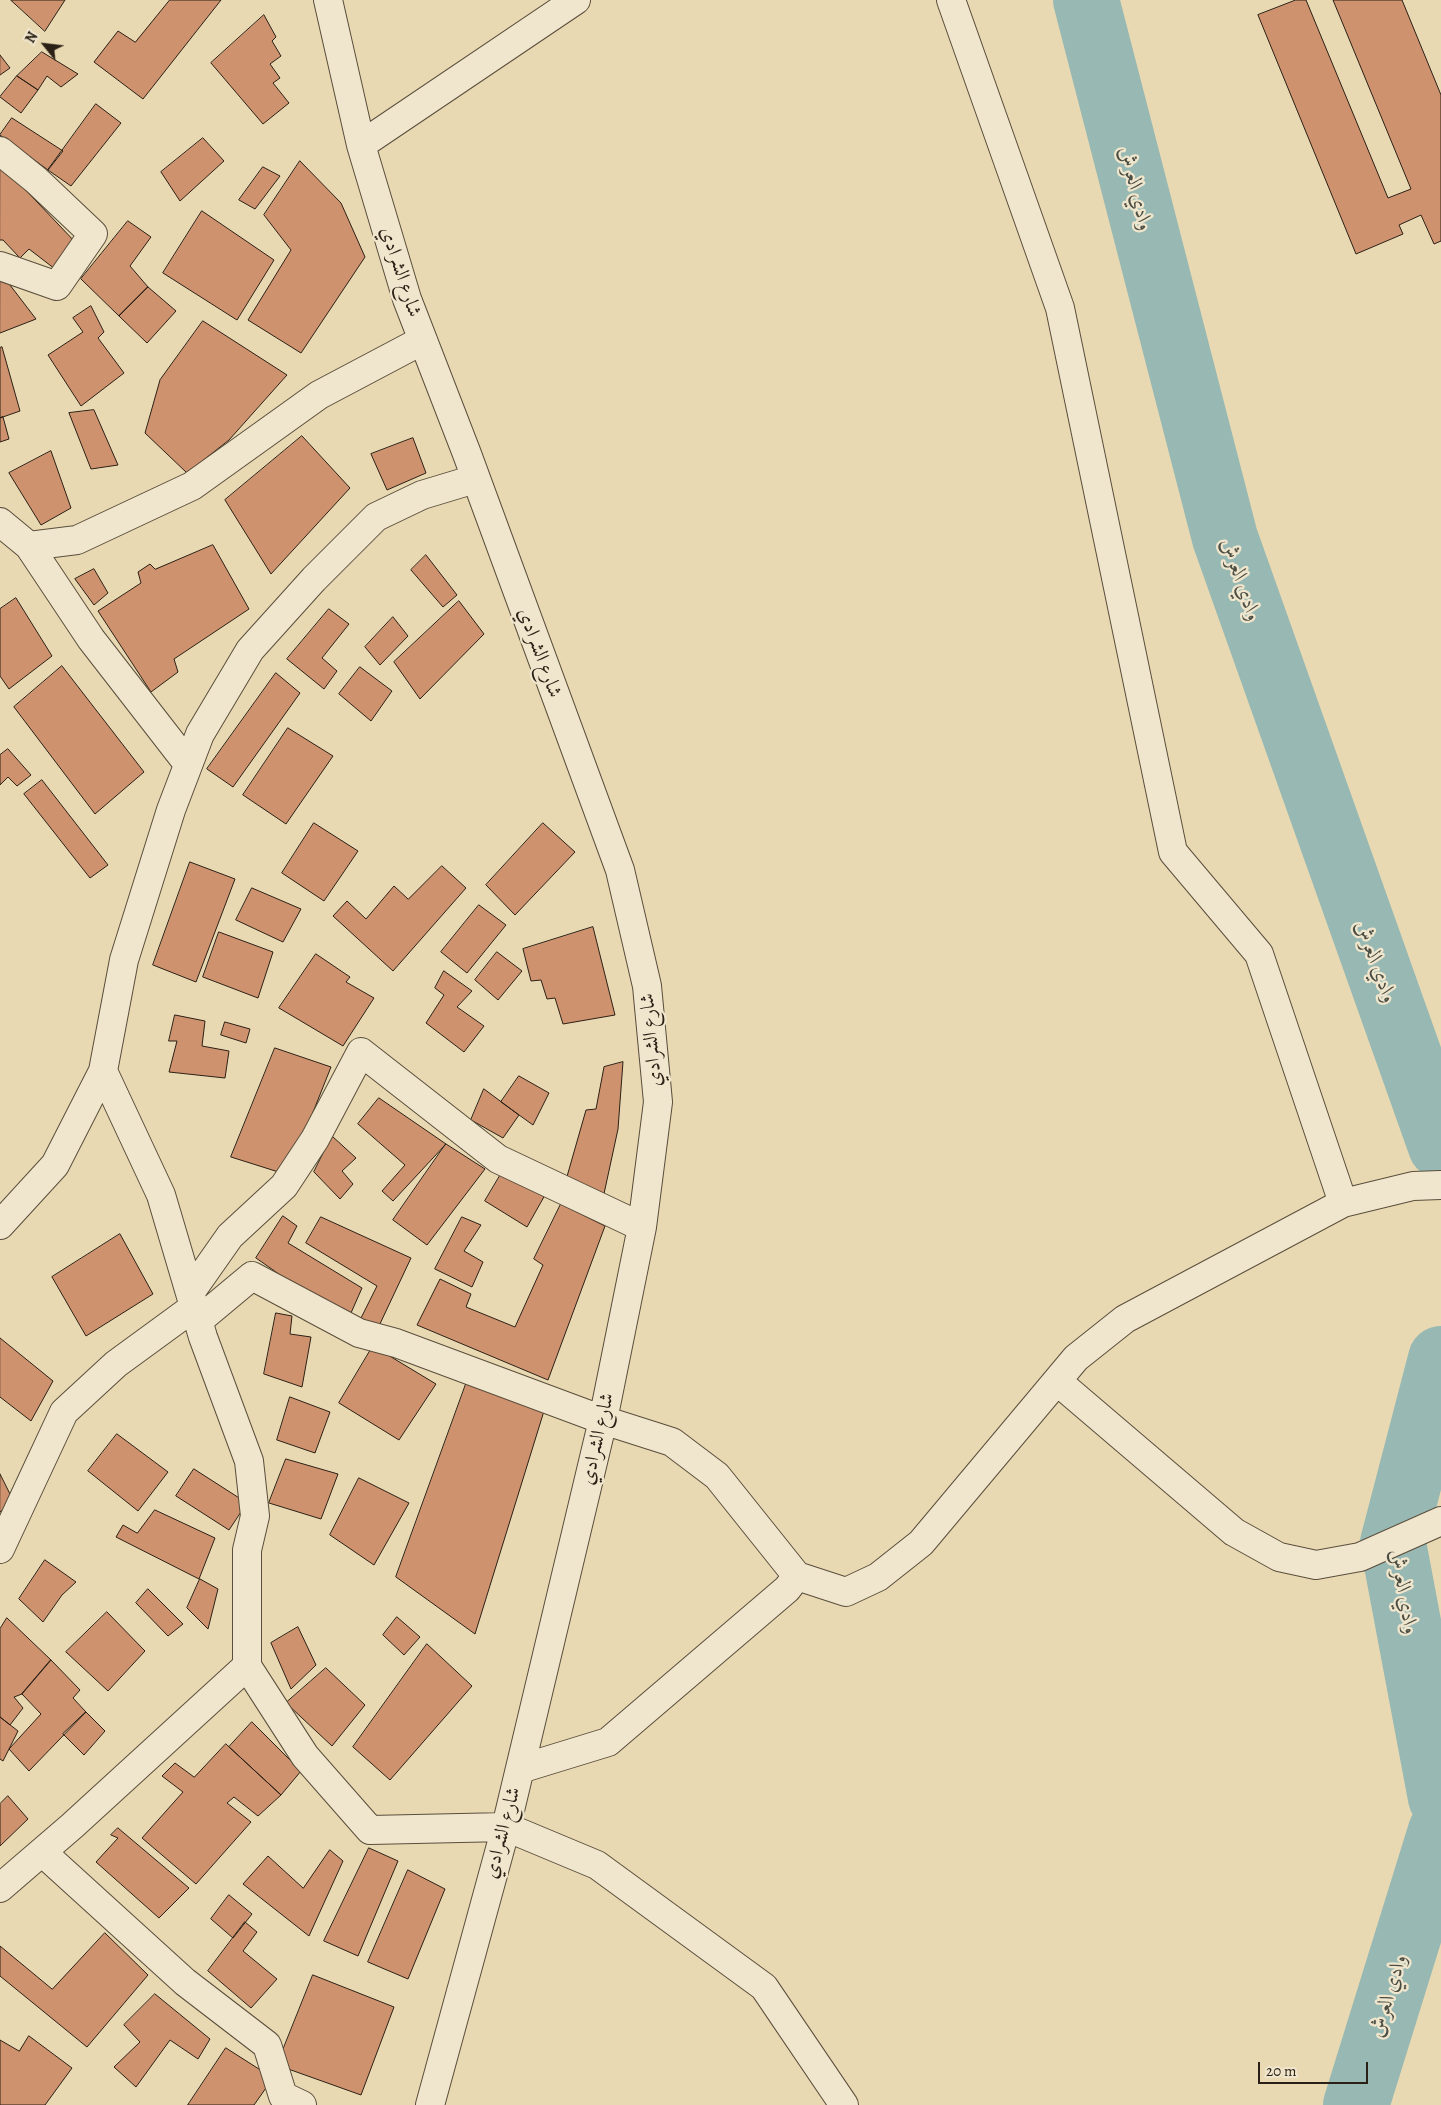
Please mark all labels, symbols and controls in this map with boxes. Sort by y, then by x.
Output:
north arrow [20,20,70,70]
text: N [21,28,42,47]
water label: وادي العرش [1112,144,1158,234]
street label: شارع الشرادي [374,224,426,320]
water label: وادي العرش [1214,535,1266,625]
street label: شارع الشرادي [512,605,566,701]
water label: وادي العرش [1348,917,1402,1007]
street label: شارع الشرادي [636,992,668,1088]
street label: شارع الشرادي [576,1391,620,1487]
water label: وادي العرش [1383,1547,1423,1637]
street label: شارع الشرادي [479,1785,527,1881]
water label: وادي العرش [1364,1951,1414,2041]
scale bar [1261,2052,1371,2084]
text: 20 m [1266,2061,1297,2081]

